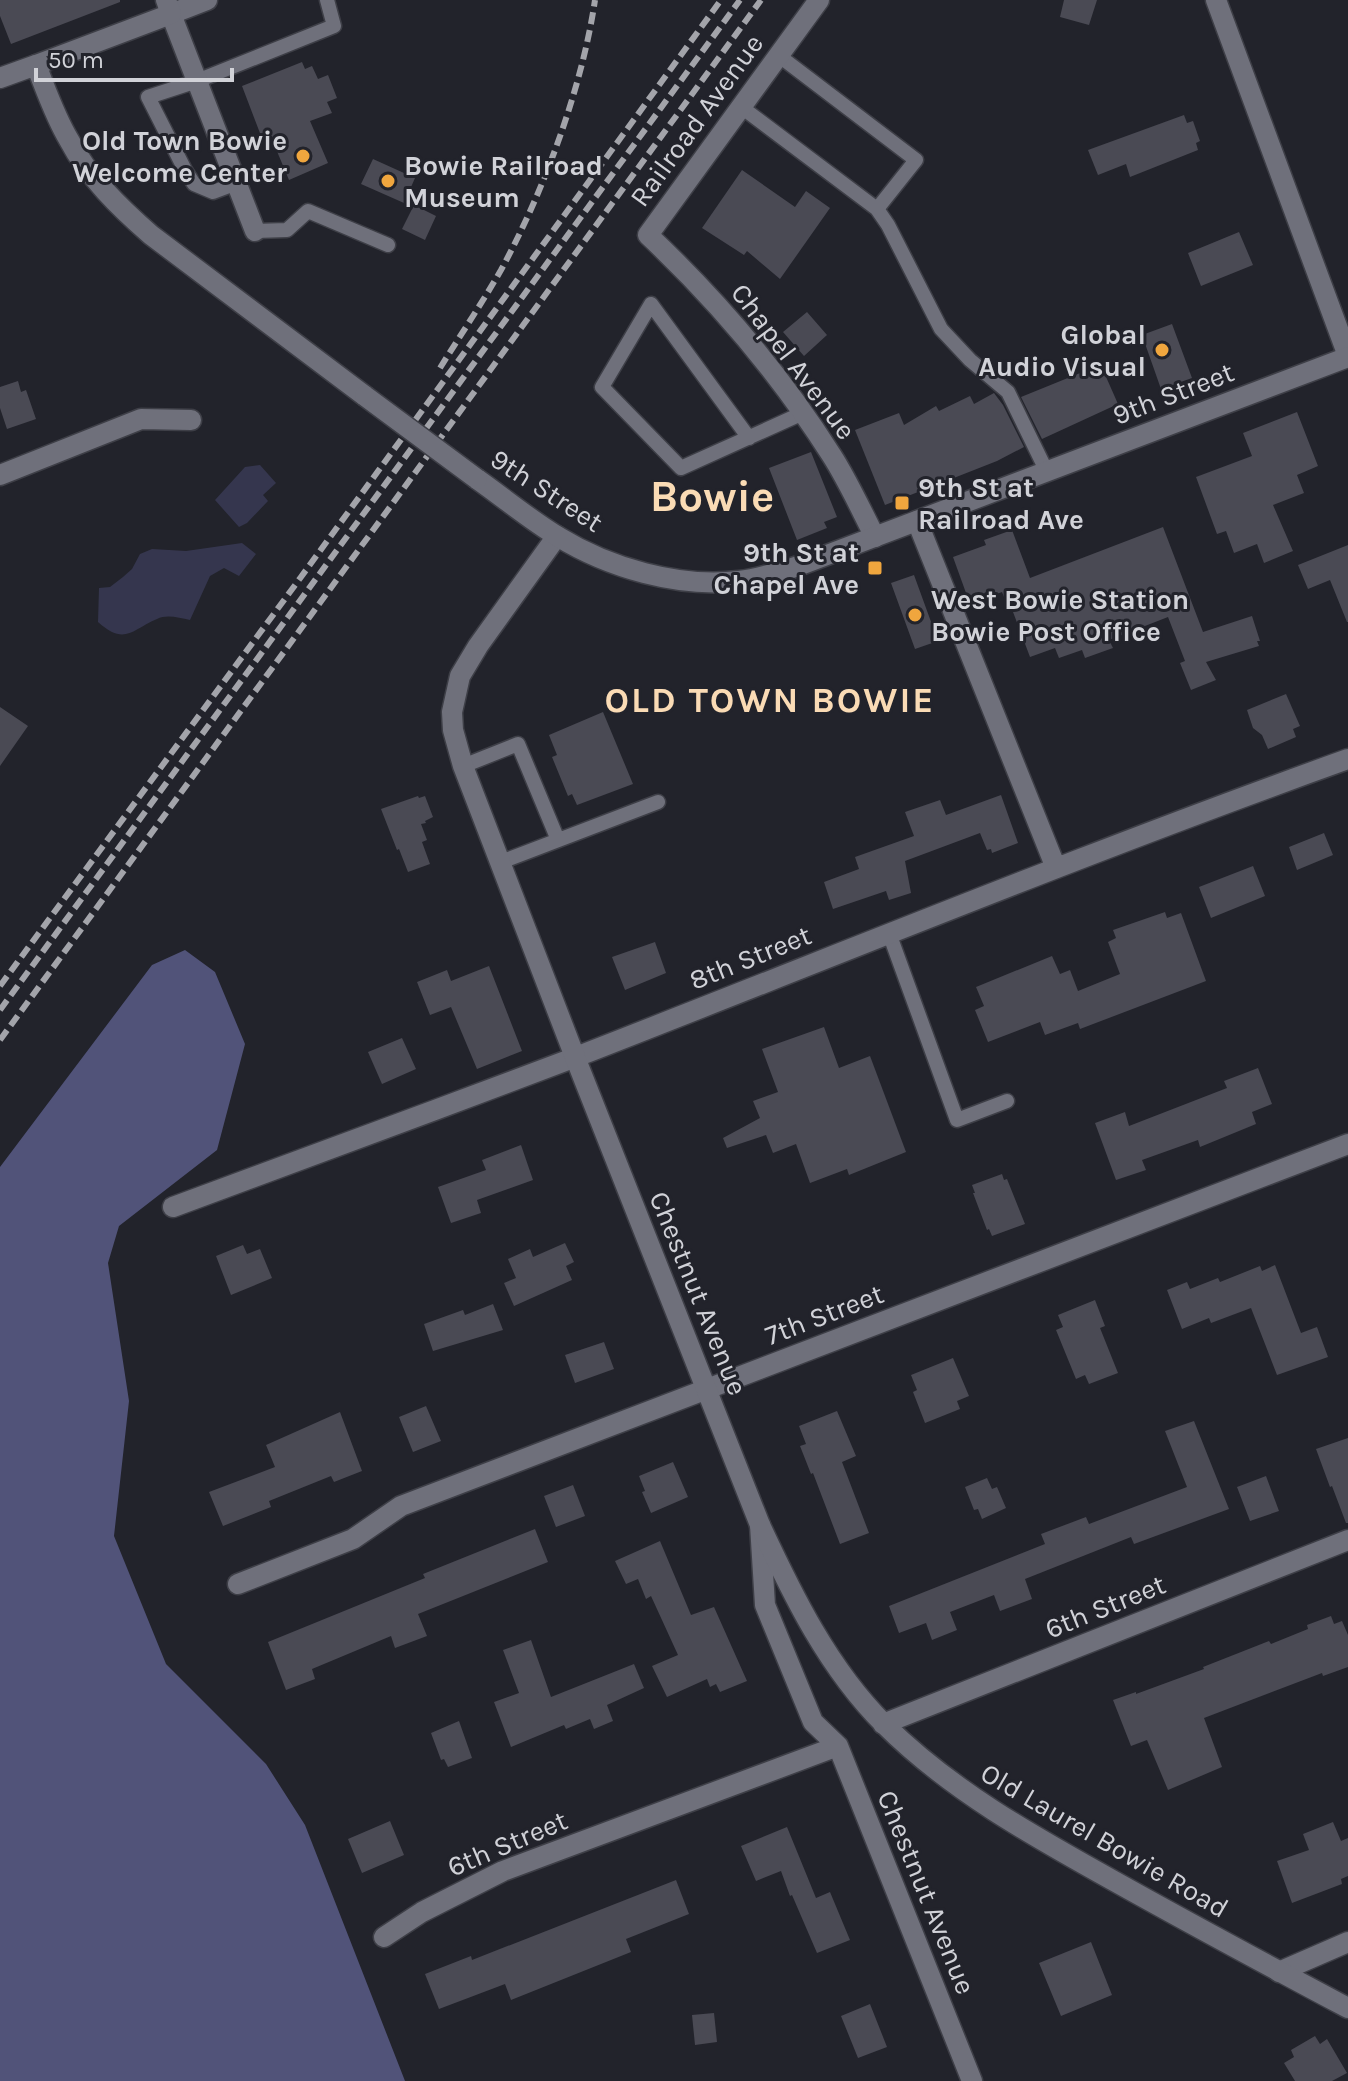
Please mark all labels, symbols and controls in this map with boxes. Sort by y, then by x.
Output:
street label: Railroad Avenue [623,28,770,213]
scale bar [36,32,232,82]
text: 50 m [48,46,104,74]
place label: Old Town Bowie Welcome Center [72,124,287,189]
marker: Old Town Bowie Welcome Center [294,147,312,165]
place label: Bowie Railroad Museum [404,149,603,214]
marker: Bowie Railroad Museum [379,172,397,190]
street label: Chapel Avenue [724,277,863,446]
place label: Global Audio Visual [978,318,1146,383]
marker: Global Audio Visual [1153,341,1171,359]
street label: 9th Street [1108,355,1238,432]
street label: 9th Street [484,442,609,539]
district label: Bowie [650,471,774,522]
place label: 9th St at Railroad Ave [918,471,1084,536]
marker: 9th St at Railroad Ave [893,494,911,512]
place label: 9th St at Chapel Ave [714,536,859,601]
marker: 9th St at Chapel Ave [866,559,884,577]
place label: West Bowie Station Bowie Post Office [931,583,1189,648]
marker: West Bowie Station Bowie Post Office [906,606,924,624]
district label: OLD TOWN BOWIE [605,679,935,721]
street label: 8th Street [685,918,816,997]
street label: Chestnut Avenue [643,1186,754,1400]
street label: 7th Street [760,1277,888,1352]
street label: 6th Street [1040,1567,1170,1646]
street label: Old Laurel Bowie Road [975,1756,1234,1925]
street label: Chestnut Avenue [871,1785,982,1999]
street label: 6th Street [442,1803,572,1883]

